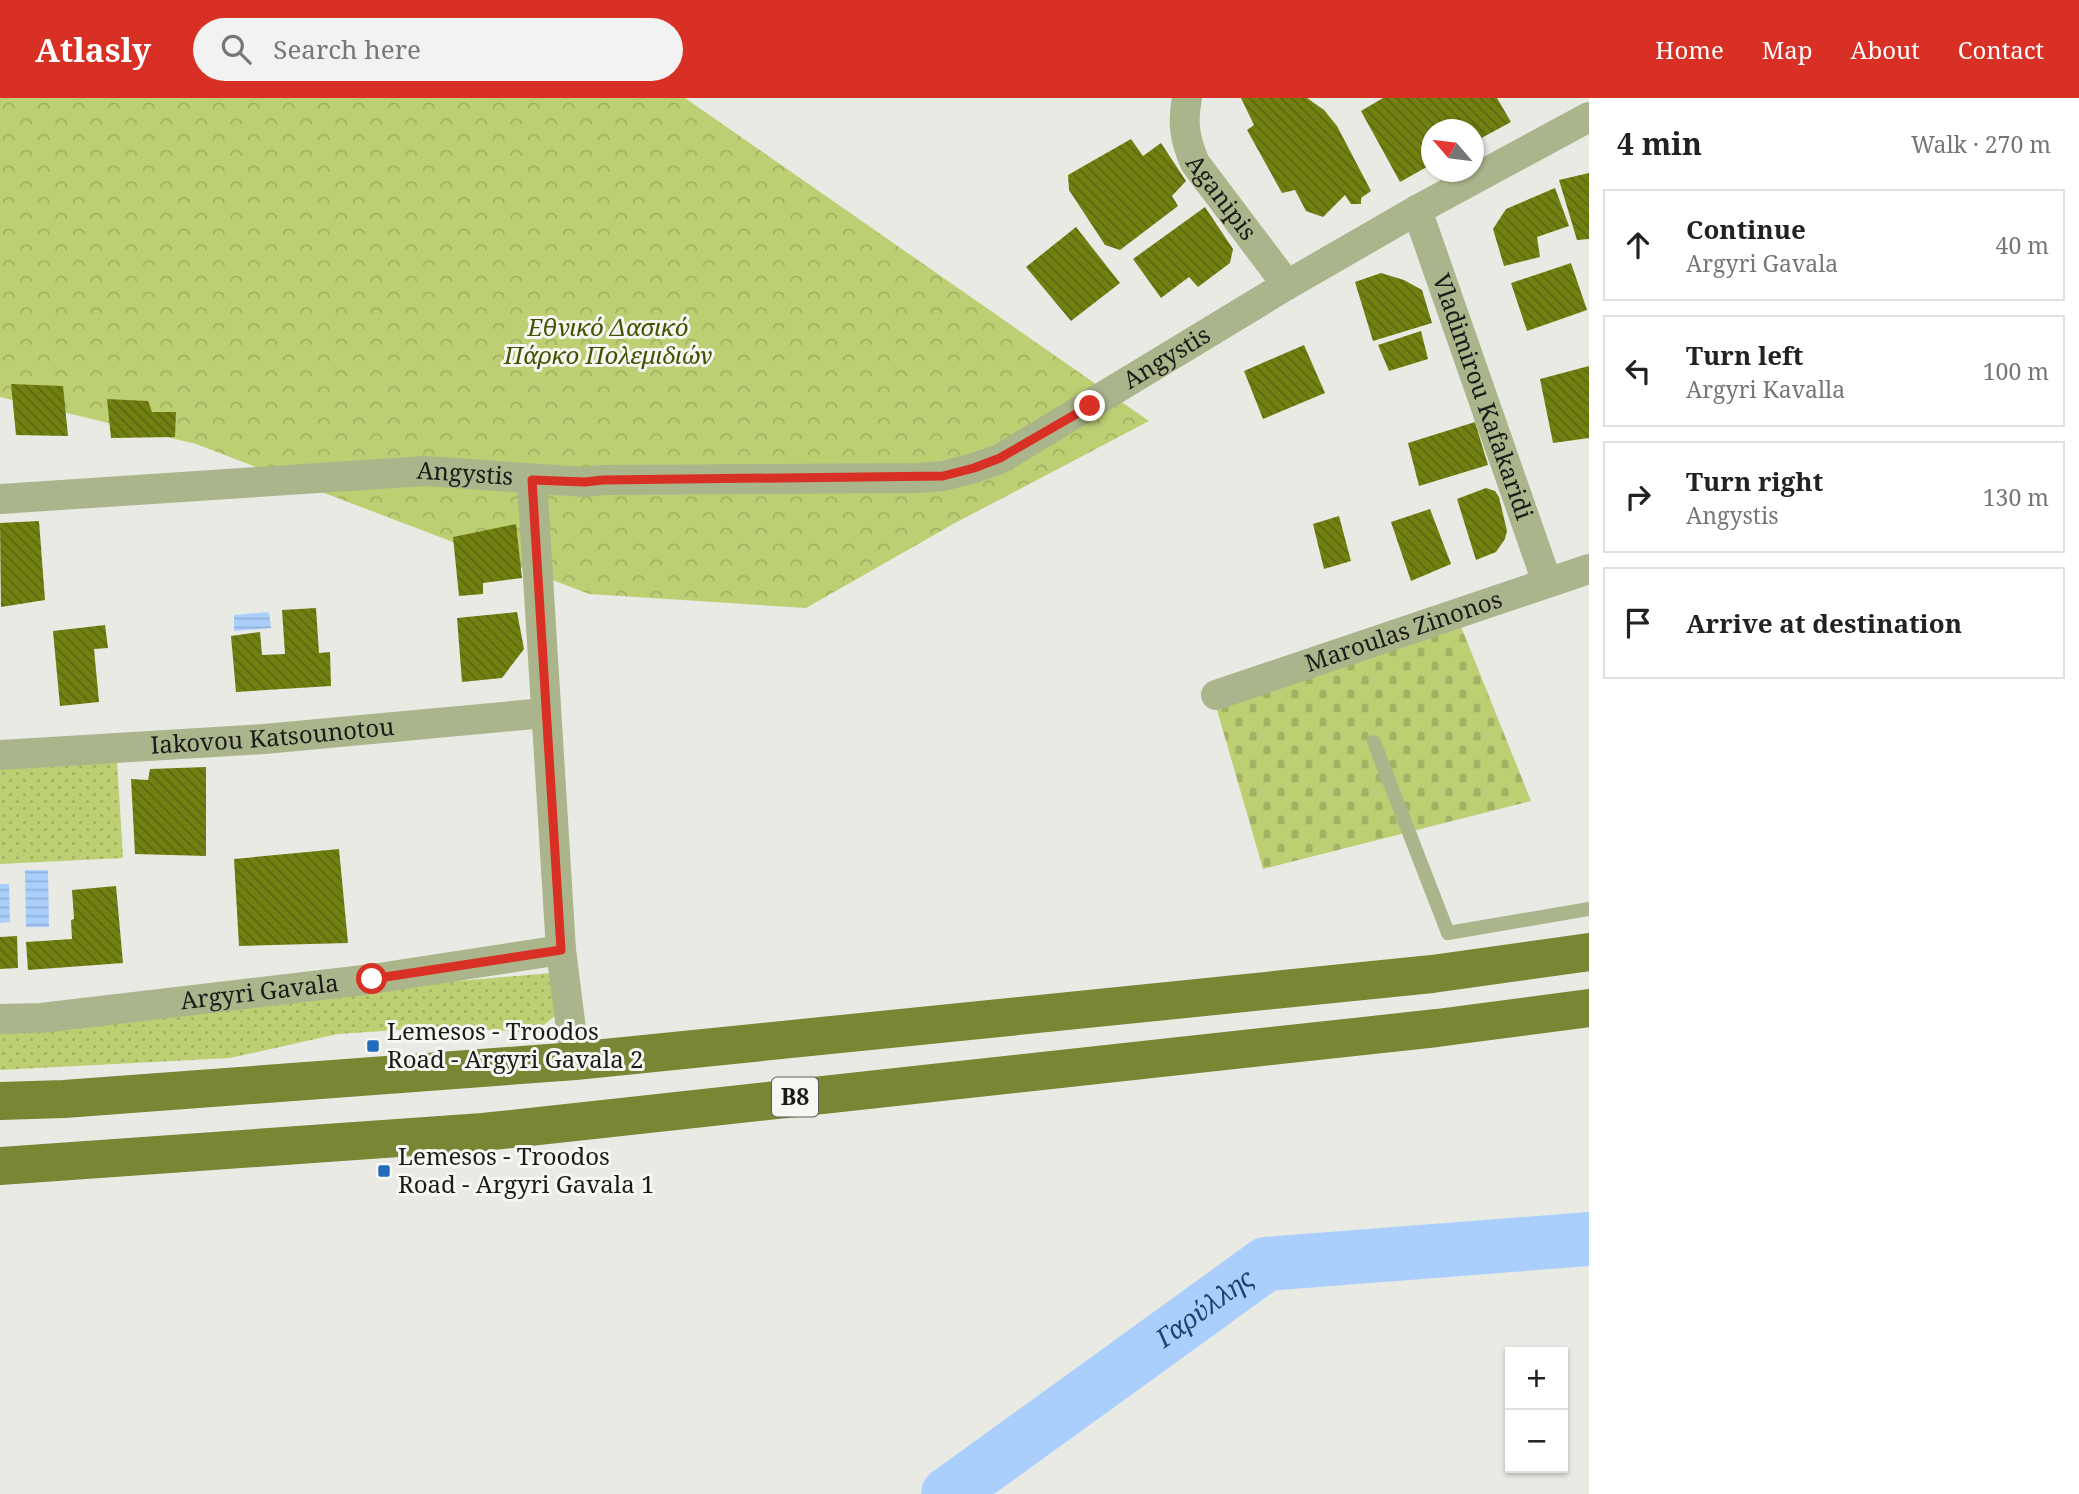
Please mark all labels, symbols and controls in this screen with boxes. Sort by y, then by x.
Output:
search box [193,18,683,81]
text: Atlasly [35,27,151,72]
icon: search [217,30,255,68]
text: Search here [273,31,421,67]
text: Home [1655,33,1724,66]
text: Map [1762,33,1813,66]
text: About [1851,33,1920,66]
text: Contact [1958,33,2044,66]
north arrow [1421,119,1484,182]
text: 4 min [1617,123,1702,164]
text: Walk · 270 m [1911,128,2051,160]
street label: Aganipis [1179,147,1265,246]
text: Continue [1686,211,1806,247]
icon: ahead [1619,226,1657,264]
text: 40 m [1996,229,2049,261]
text: Argyri Gavala [1686,247,1838,279]
street label: Vladimirou Kafakaridi [1426,269,1542,524]
park label: Εθνικό Δασικό Πάρκο Πολεμιδιών [503,310,712,371]
street label: Angystis [1116,317,1216,396]
text: Turn left [1686,337,1803,373]
icon: left [1619,352,1657,390]
text: 100 m [1983,355,2049,387]
text: Argyri Kavalla [1686,373,1845,405]
route end [1074,390,1105,421]
street label: Angystis [416,452,514,492]
text: Turn right [1686,463,1823,499]
icon: right [1619,478,1657,516]
text: 130 m [1983,481,2049,513]
text: Angystis [1686,499,1779,531]
street label: Maroulas Zinonos [1300,582,1506,679]
icon: arrive [1619,604,1657,642]
text: Arrive at destination [1686,605,1962,641]
street label: Iakovou Katsounotou [149,709,396,761]
route start [356,963,387,994]
street label: Argyri Gavala [178,965,340,1016]
place label: Lemesos - Troodos Road - Argyri Gavala 2 [387,1014,643,1075]
marker: Lemesos - Troodos Road - Argyri Gavala 2 [365,1038,381,1054]
road number: B8 [772,1078,818,1116]
place label: Lemesos - Troodos Road - Argyri Gavala 1 [398,1139,654,1200]
marker: Lemesos - Troodos Road - Argyri Gavala 1 [376,1163,392,1179]
water label: Γαρύλλης [1147,1259,1261,1356]
map controls [1505,1347,1568,1473]
button: + [1505,1347,1568,1410]
button: − [1505,1410,1568,1473]

